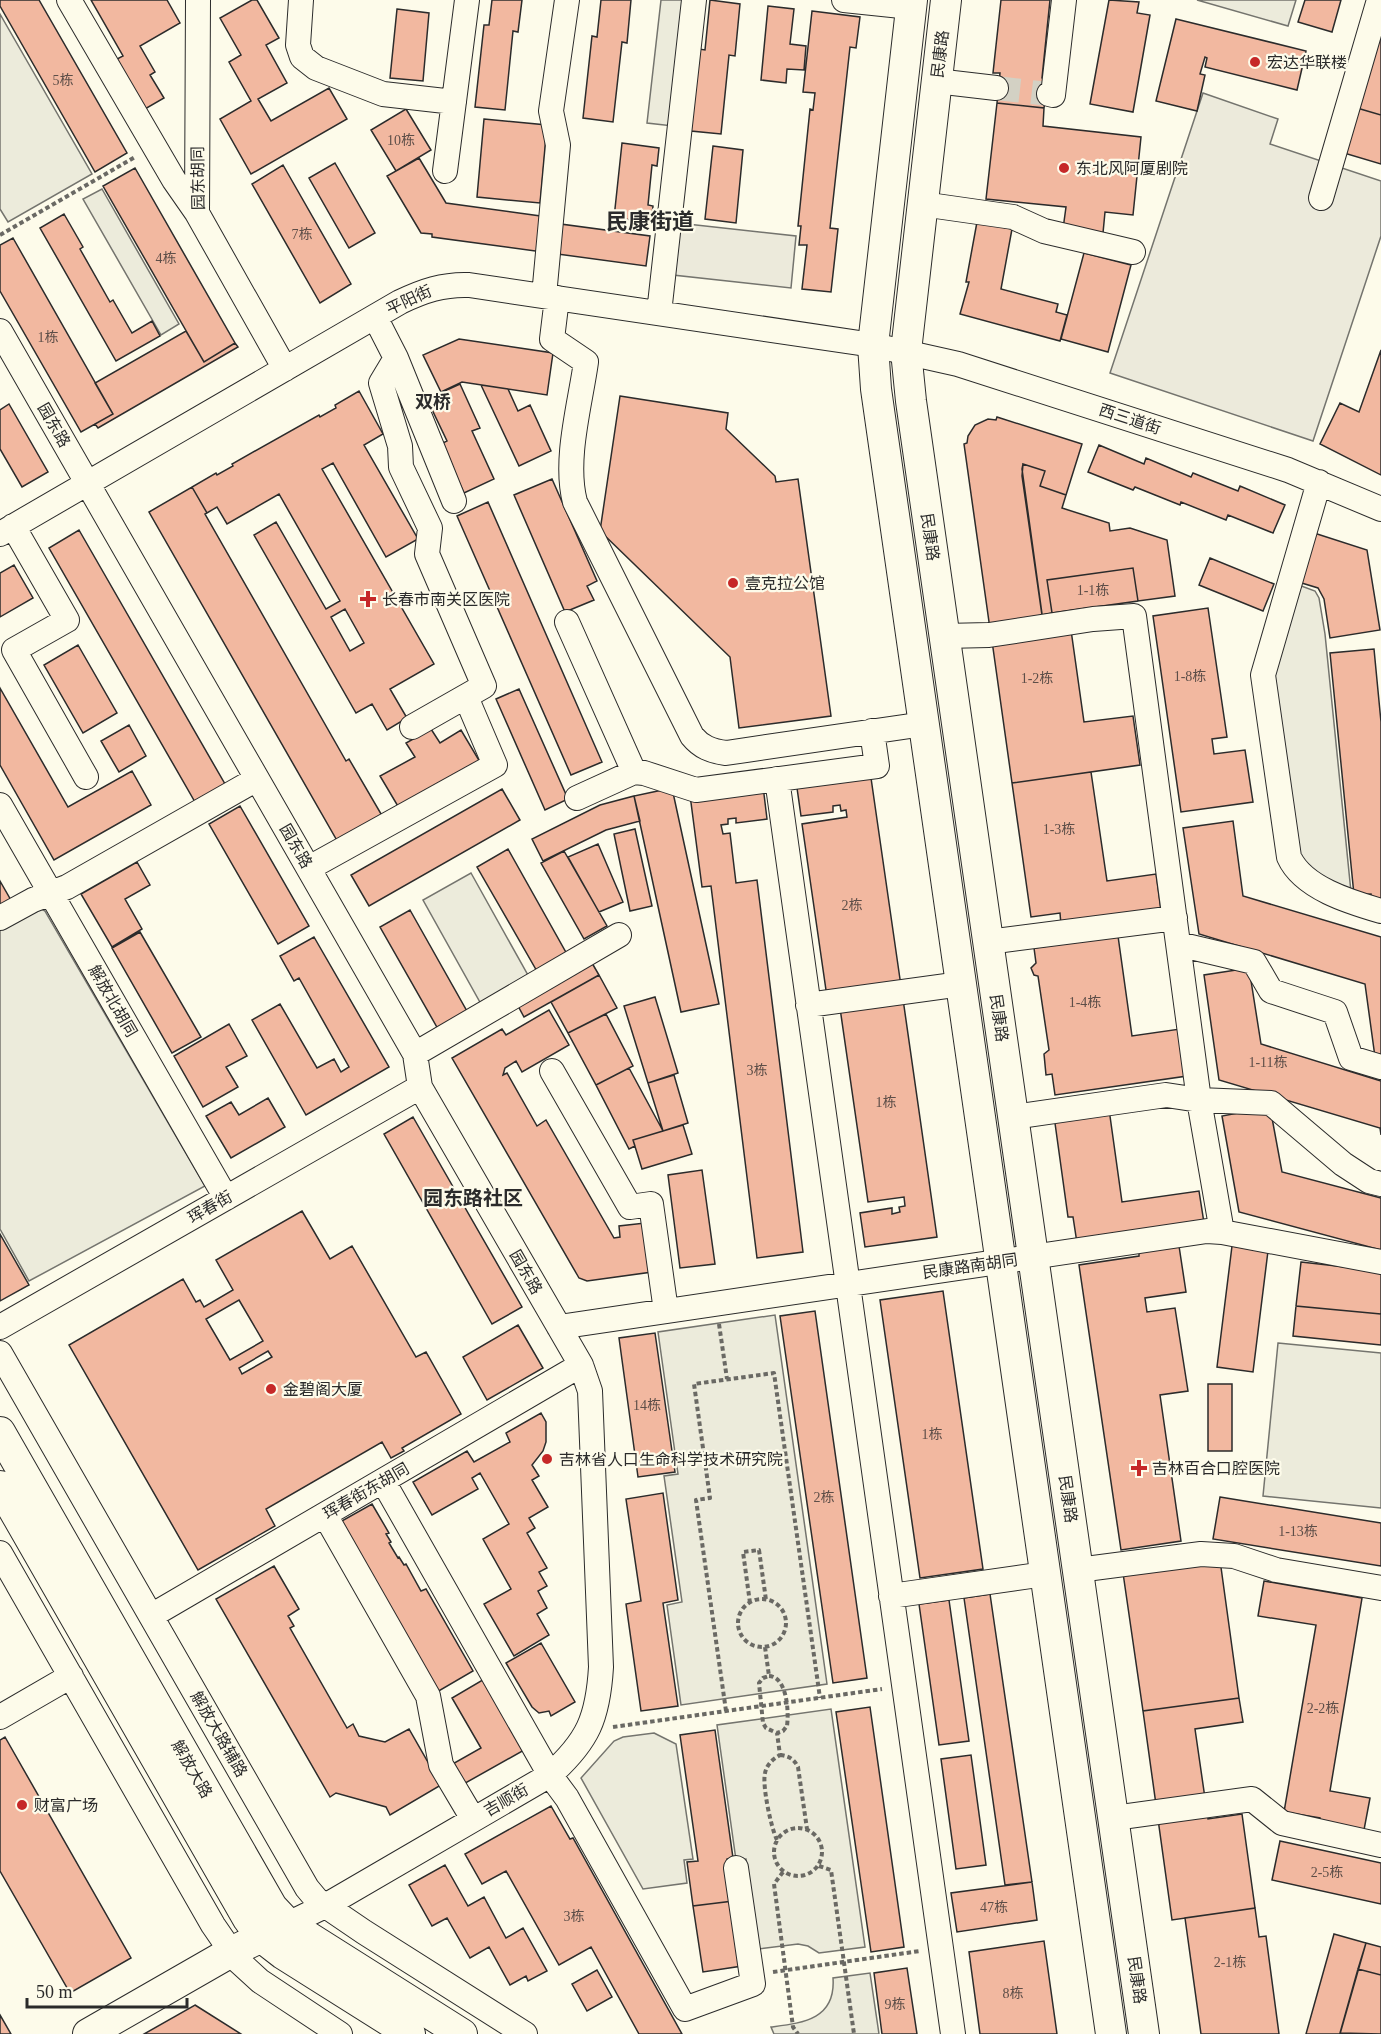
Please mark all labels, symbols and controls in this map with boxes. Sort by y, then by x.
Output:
street label: 民康路 [929,29,951,79]
place label: 宏达华联楼 [1267,54,1347,71]
marker: 宏达华联楼 [1248,55,1262,69]
house number: 5栋 [53,72,74,88]
house number: 10栋 [387,132,415,148]
street label: 园东胡同 [189,146,207,210]
place label: 东北风阿厦剧院 [1076,160,1188,177]
marker: 东北风阿厦剧院 [1057,161,1071,175]
district label: 民康街道 [606,209,694,234]
house number: 7栋 [292,226,313,242]
house number: 4栋 [156,250,177,266]
street label: 平阳街 [384,282,434,318]
house number: 1栋 [38,329,59,345]
district label: 双桥 [415,392,451,412]
street label: 园东路 [35,400,73,450]
street label: 西三道街 [1097,401,1163,437]
street label: 民康路 [918,512,942,562]
place label: 壹克拉公馆 [745,575,825,592]
marker: 壹克拉公馆 [726,576,740,590]
house number: 1-1栋 [1077,582,1109,598]
marker: 长春市南关区医院 [359,590,377,608]
place label: 长春市南关区医院 [382,591,510,608]
house number: 1-8栋 [1174,668,1206,684]
house number: 1-2栋 [1021,670,1053,686]
street label: 园东路 [277,821,315,871]
house number: 1-3栋 [1043,821,1075,837]
house number: 2栋 [842,897,863,913]
street label: 解放北胡同 [86,962,140,1040]
street label: 民康路 [987,993,1011,1043]
house number: 1-4栋 [1069,994,1101,1010]
house number: 1-11栋 [1248,1054,1288,1070]
house number: 3栋 [747,1062,768,1078]
house number: 1栋 [876,1094,897,1110]
district label: 园东路社区 [423,1187,523,1209]
street label: 珲春街 [185,1188,235,1226]
street label: 园东路 [507,1247,545,1297]
street label: 民康路南胡同 [921,1251,1019,1281]
place label: 金碧阁大厦 [283,1381,363,1398]
marker: 金碧阁大厦 [264,1382,278,1396]
house number: 14栋 [633,1397,661,1413]
house number: 1栋 [922,1426,943,1442]
place label: 吉林省人口生命科学技术研究院 [559,1451,783,1468]
marker: 吉林省人口生命科学技术研究院 [540,1452,554,1466]
marker: 吉林百合口腔医院 [1130,1459,1148,1477]
street label: 珲春街东胡同 [320,1460,412,1522]
place label: 吉林百合口腔医院 [1152,1460,1280,1477]
street label: 民康路 [1056,1474,1080,1524]
house number: 2栋 [814,1489,835,1505]
house number: 1-13栋 [1278,1523,1318,1539]
street label: 解放大路辅路 [187,1688,251,1780]
house number: 2-2栋 [1307,1700,1339,1716]
street label: 解放大路 [168,1736,216,1802]
street label: 吉顺街 [481,1781,531,1819]
place label: 财富广场 [34,1797,98,1814]
marker: 财富广场 [15,1798,29,1812]
house number: 2-5栋 [1311,1864,1343,1880]
house number: 47栋 [980,1899,1008,1915]
house number: 3栋 [564,1908,585,1924]
house number: 2-1栋 [1214,1954,1246,1970]
street label: 民康路 [1125,1955,1149,2005]
scale bar [27,1971,188,2009]
text: 50 m [36,1982,73,2002]
house number: 8栋 [1003,1985,1024,2001]
house number: 9栋 [885,1996,906,2012]

